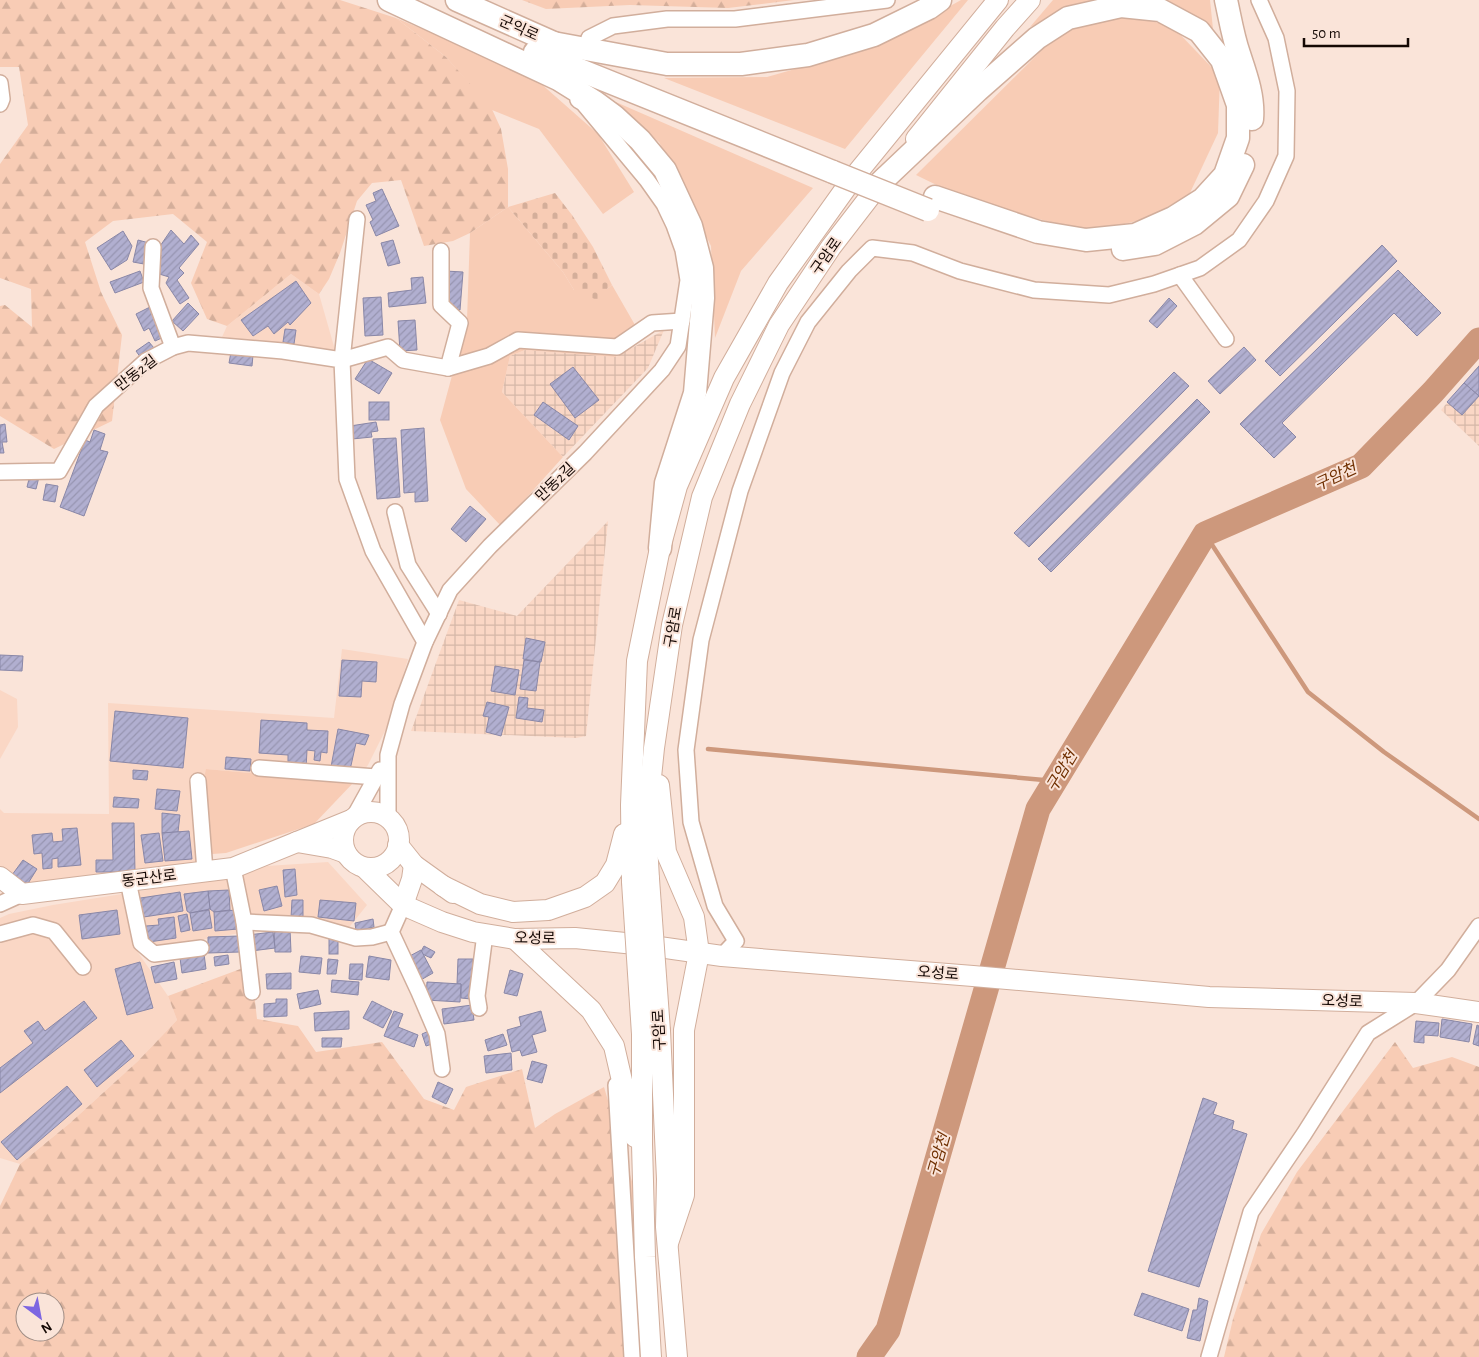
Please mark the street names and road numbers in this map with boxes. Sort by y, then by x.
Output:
street label: 군익로 [497,12,541,44]
street label: 구암로 [808,234,844,278]
street label: 만동2길 [112,352,160,394]
street label: 만동2길 [532,459,578,505]
street label: 구암로 [662,605,684,649]
street label: 동군산로 [121,867,177,889]
street label: 오성로 [514,930,556,946]
street label: 오성로 [917,964,959,982]
street label: 오성로 [1321,992,1363,1010]
street label: 구암로 [650,1009,668,1051]

